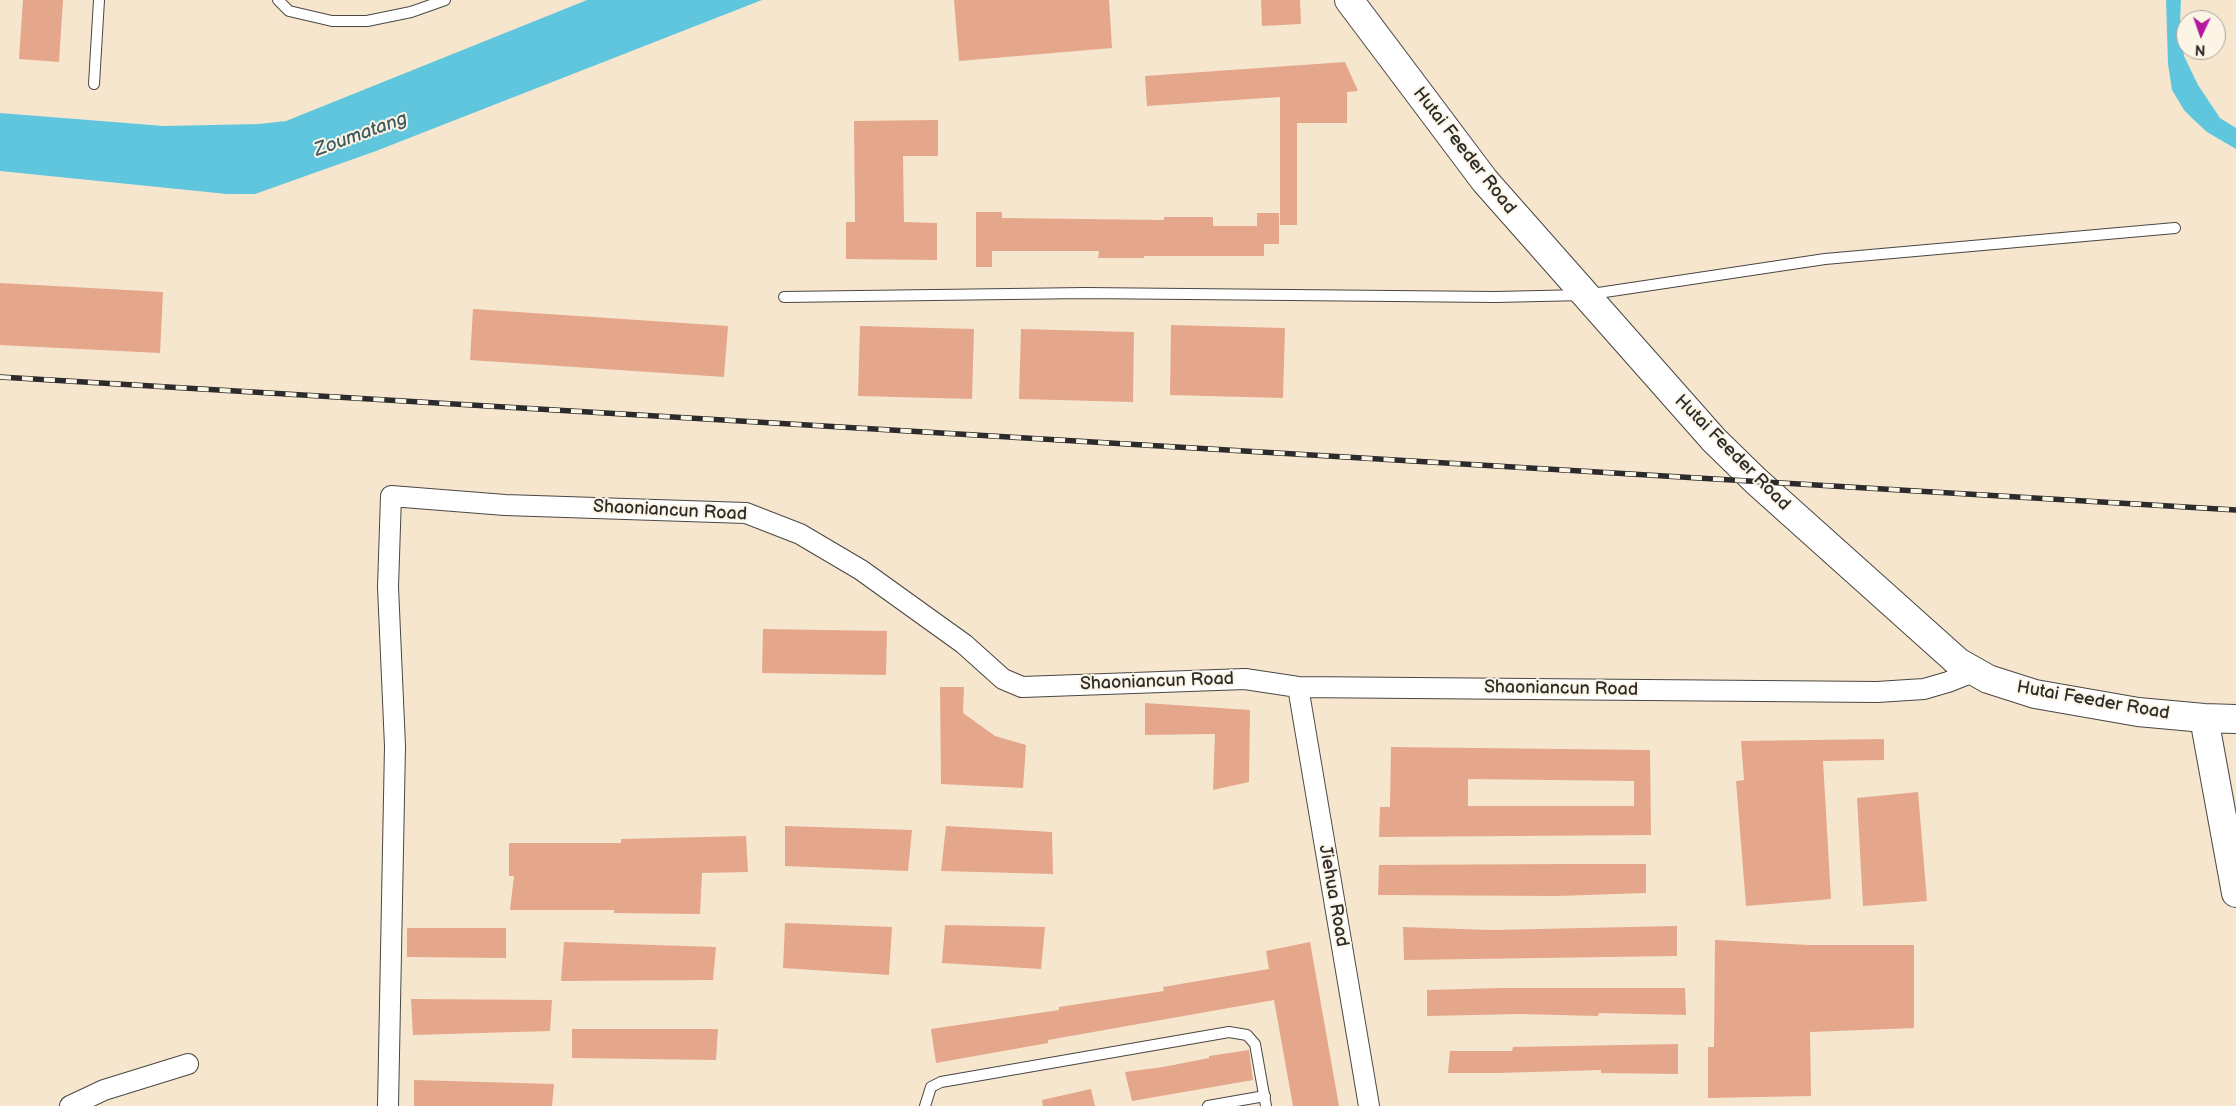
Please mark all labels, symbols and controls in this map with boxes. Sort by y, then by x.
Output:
north arrow [2176,10,2226,60]
text: N [2195,41,2206,58]
street label: Hutai Feeder Road [1408,83,1520,219]
water label: Zoumatang [311,108,411,162]
street label: Hutai Feeder Road [1670,391,1794,515]
street label: Shaoniancun Road [592,496,748,526]
street label: Shaoniancun Road [1080,669,1234,695]
street label: Shaoniancun Road [1484,677,1638,701]
street label: Hutai Feeder Road [2015,677,2171,725]
street label: Jiehua Road [1313,843,1353,949]

